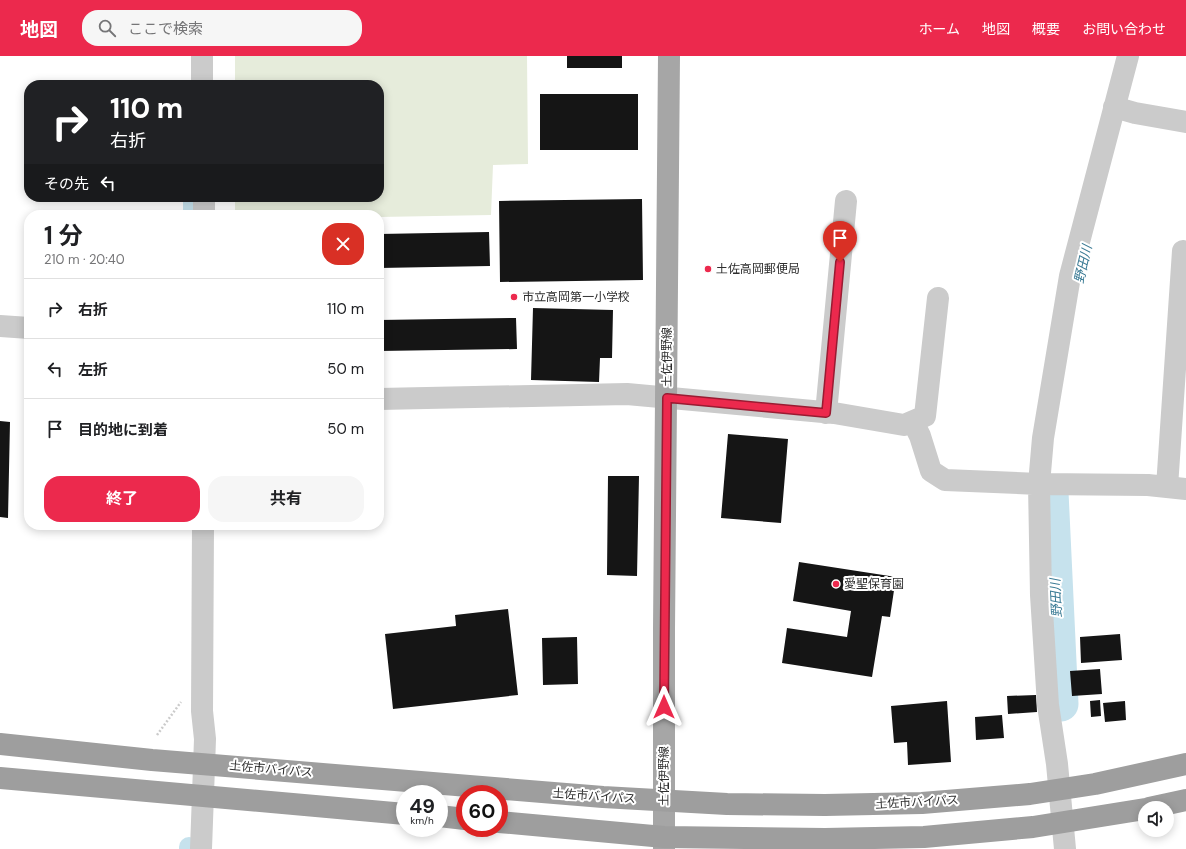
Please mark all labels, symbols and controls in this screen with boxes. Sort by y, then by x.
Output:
search box [82,10,362,46]
text: 地図 [20,17,58,42]
icon: search [96,17,118,39]
text: ここで検索 [128,19,203,39]
text: ホーム [918,20,960,38]
text: 地図 [982,20,1010,38]
text: 概要 [1032,20,1060,38]
text: お問い合わせ [1082,20,1166,38]
text: 110 m [110,90,183,127]
icon: right [44,96,96,148]
text: 右折 [110,129,146,153]
icon: left [97,172,119,194]
text: その先 [44,174,89,194]
text: 1 分 [44,220,82,251]
pin [823,221,857,262]
button: close [322,223,364,265]
icon: arrive [829,227,851,249]
water label: 野田川 [1070,241,1096,285]
text: 210 m · 20:40 [44,251,125,268]
place label: 土佐高岡郵便局 [716,261,800,277]
marker: 土佐高岡郵便局 [703,264,713,274]
place label: 市立高岡第一小学校 [522,289,630,305]
marker: 市立高岡第一小学校 [509,292,519,302]
icon: right [44,298,66,320]
text: 110 m [327,299,364,319]
text: 右折 [78,300,108,320]
street label: 土佐伊野線 [659,327,675,387]
icon: left [44,358,66,380]
text: 50 m [327,359,364,379]
text: 左折 [78,360,108,380]
icon: arrive [44,418,66,440]
text: 50 m [327,419,364,439]
text: 目的地に到着 [78,420,168,440]
button: 終了 [44,476,200,522]
button: 共有 [208,476,364,522]
place label: 愛聖保育園 [844,576,904,592]
water label: 野田川 [1046,576,1066,618]
marker: 愛聖保育園 [831,579,841,589]
position arrow [643,686,685,728]
street label: 土佐伊野線 [656,746,672,806]
street label: 土佐市バイパス [229,757,313,781]
speed limit sign: 60 [456,785,508,837]
street label: 土佐市バイパス [552,785,636,807]
street label: 土佐市バイパス [875,792,959,812]
text: 49 [409,793,435,819]
map controls [1138,801,1174,837]
button: sound [1138,801,1174,837]
text: km/h [410,814,434,827]

